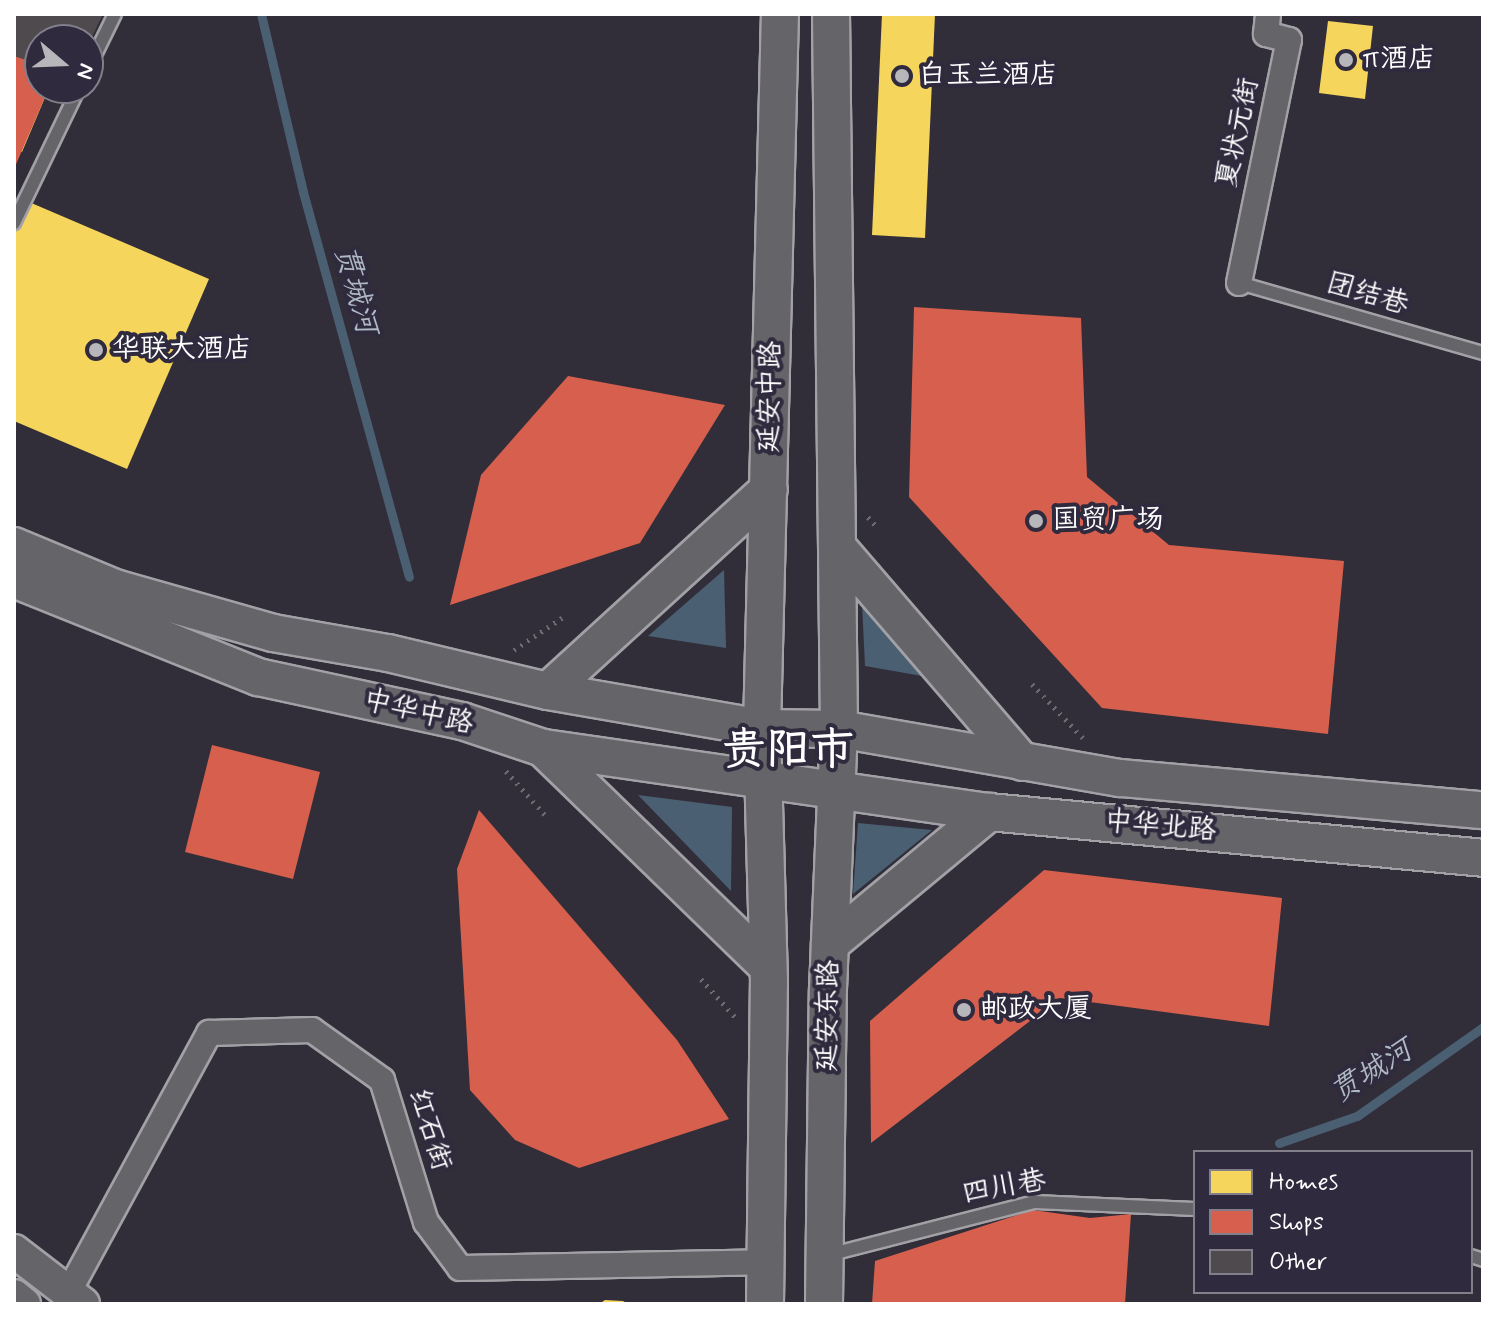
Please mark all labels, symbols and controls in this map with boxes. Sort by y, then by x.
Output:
north arrow [24,24,104,104]
place label: π酒店 [1362,43,1436,77]
marker: π酒店 [1337,51,1355,69]
place label: 白玉兰酒店 [918,59,1058,93]
text: N [69,60,100,83]
marker: 白玉兰酒店 [893,67,911,85]
street label: 夏状元街 [1211,75,1267,191]
water label: 贯城河 [326,242,384,338]
street label: 团结巷 [1322,267,1412,323]
place label: 华联大酒店 [112,333,252,367]
marker: 华联大酒店 [87,341,105,359]
street label: 延安中路 [753,341,789,453]
place label: 国贸广场 [1052,504,1164,538]
marker: 国贸广场 [1027,512,1045,530]
street label: 中华中路 [360,684,476,742]
district label: 贵阳市 [722,725,854,777]
street label: 中华北路 [1103,805,1217,849]
street label: 延安东路 [811,960,847,1072]
place label: 邮政大厦 [980,993,1092,1027]
marker: 邮政大厦 [955,1001,973,1019]
water label: 贯城河 [1324,1033,1420,1111]
street label: 红石街 [401,1085,457,1175]
legend [1193,1150,1473,1294]
street label: 四川巷 [960,1164,1048,1212]
text: Homes [1269,1167,1338,1198]
text: Shops [1269,1207,1324,1238]
text: Other [1269,1247,1327,1278]

